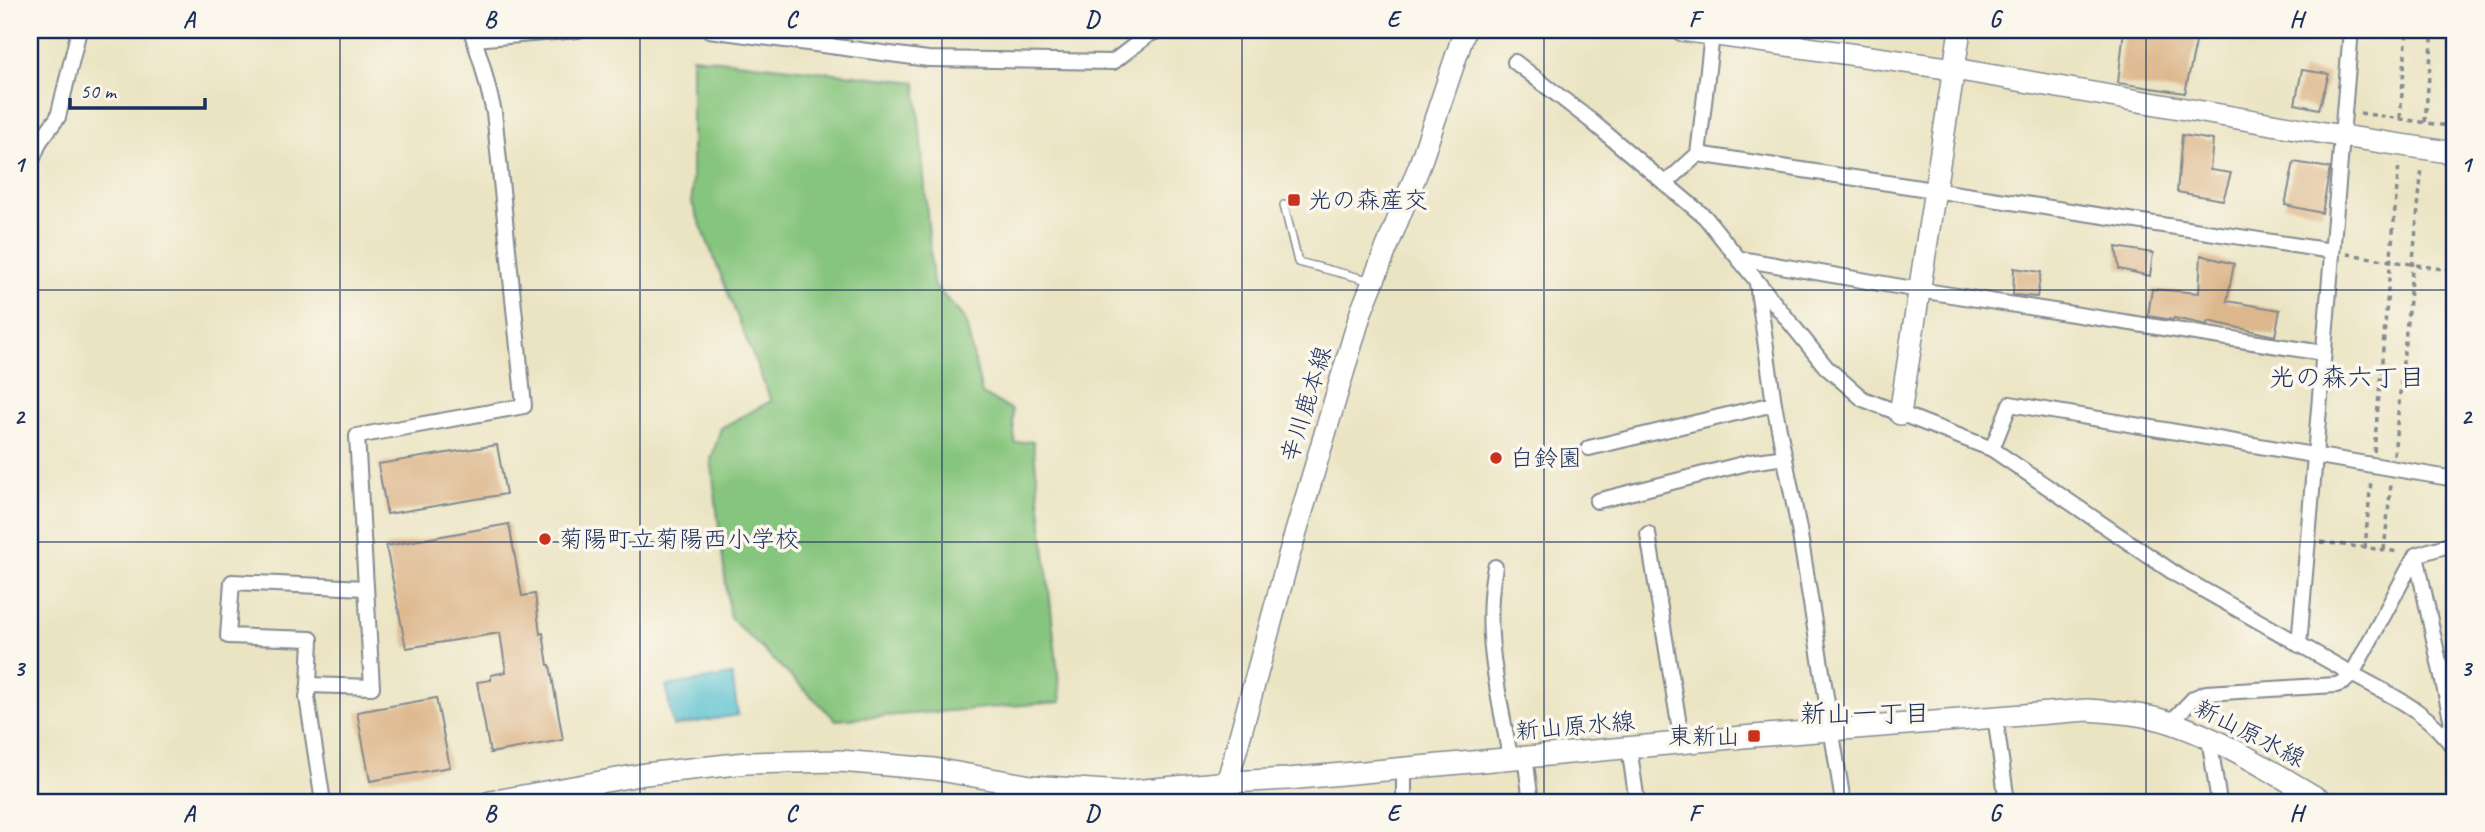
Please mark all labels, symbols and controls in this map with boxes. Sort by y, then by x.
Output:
text: A [183,5,197,34]
text: B [484,5,498,34]
text: C [786,5,800,34]
text: D [1085,5,1101,34]
text: E [1387,5,1403,34]
text: F [1689,5,1705,34]
text: G [1989,5,2004,34]
text: H [2289,5,2307,34]
scale bar [70,66,205,110]
text: 50 m [80,78,118,104]
text: 1 [14,150,27,179]
text: 1 [2461,150,2474,179]
place label: 光の森産交 [1308,185,1428,215]
marker: 光の森産交 [1286,192,1302,208]
street label: 辛川鹿本線 [1274,342,1338,466]
district label: 光の森六丁目 [2269,361,2425,394]
text: 2 [14,402,27,431]
text: 2 [2461,402,2474,431]
place label: 白鈴園 [1510,443,1582,473]
marker: 白鈴園 [1488,450,1504,466]
place label: 菊陽町立菊陽西小学校 [559,524,799,554]
marker: 菊陽町立菊陽西小学校 [537,531,553,547]
text: 3 [14,654,27,683]
text: 3 [2461,654,2474,683]
street label: 新山原水線 [2190,692,2310,774]
district label: 新山一丁目 [1800,697,1930,730]
street label: 新山原水線 [1514,706,1636,746]
place label: 東新山 [1668,721,1740,751]
marker: 東新山 [1746,728,1762,744]
text: A [183,799,197,828]
text: B [484,799,498,828]
text: C [786,799,800,828]
text: D [1085,799,1101,828]
text: E [1387,799,1403,828]
text: F [1689,799,1705,828]
text: G [1989,799,2004,828]
text: H [2289,799,2307,828]

